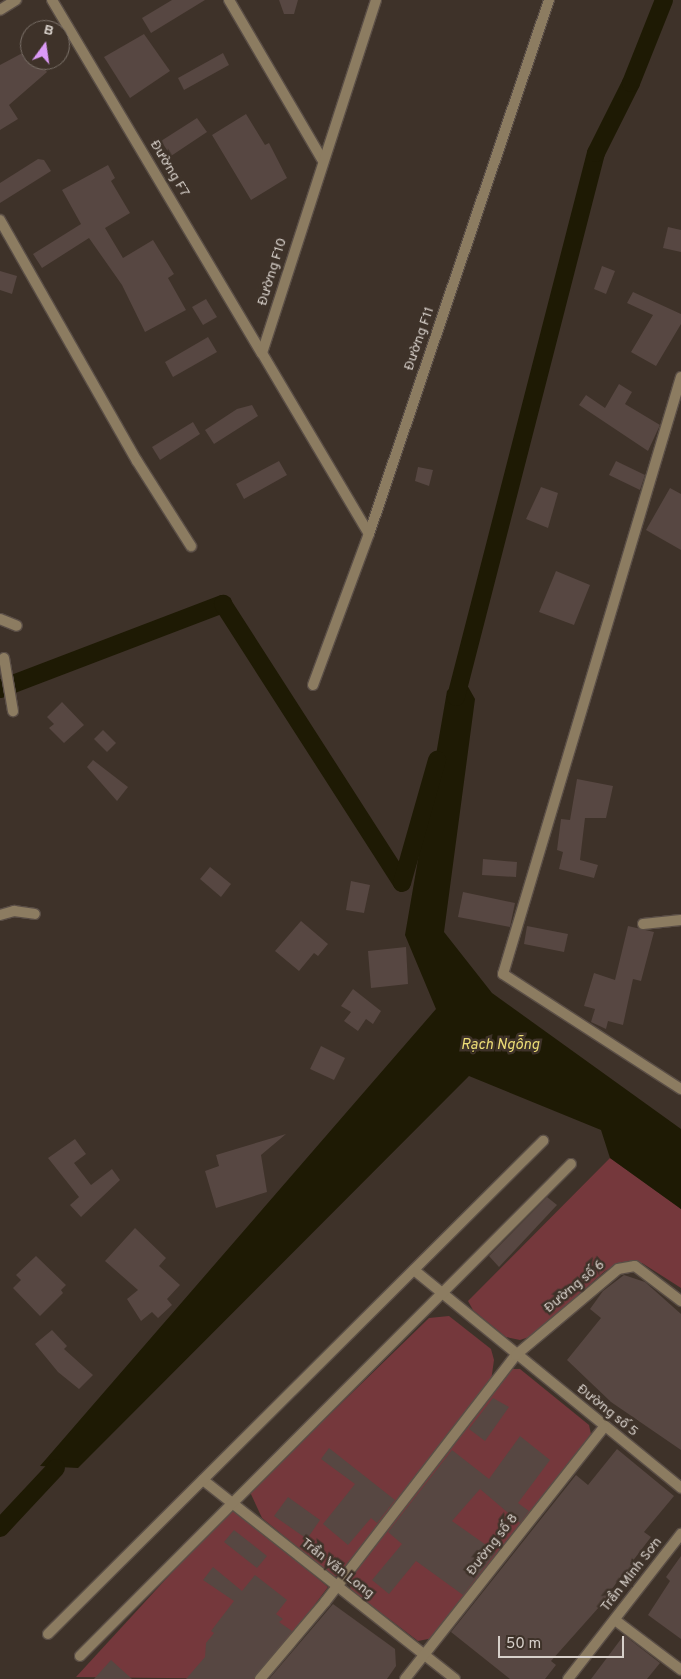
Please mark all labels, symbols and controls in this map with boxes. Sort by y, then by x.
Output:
north arrow [20,20,70,70]
text: B [42,22,55,40]
street label: Đường F7 [146,138,192,200]
street label: Đường F10 [255,236,291,308]
street label: Đường F11 [401,305,439,373]
water label: Rạch Ngỗng [461,1037,539,1055]
street label: Đường số 6 [541,1257,609,1317]
street label: Đường số 5 [573,1381,641,1441]
street label: Đường số 8 [464,1511,522,1579]
street label: Trần Minh Sơn [598,1534,666,1616]
street label: Trần Văn Long [297,1535,377,1603]
scale bar [501,1626,627,1658]
text: 50 m [506,1635,541,1654]

